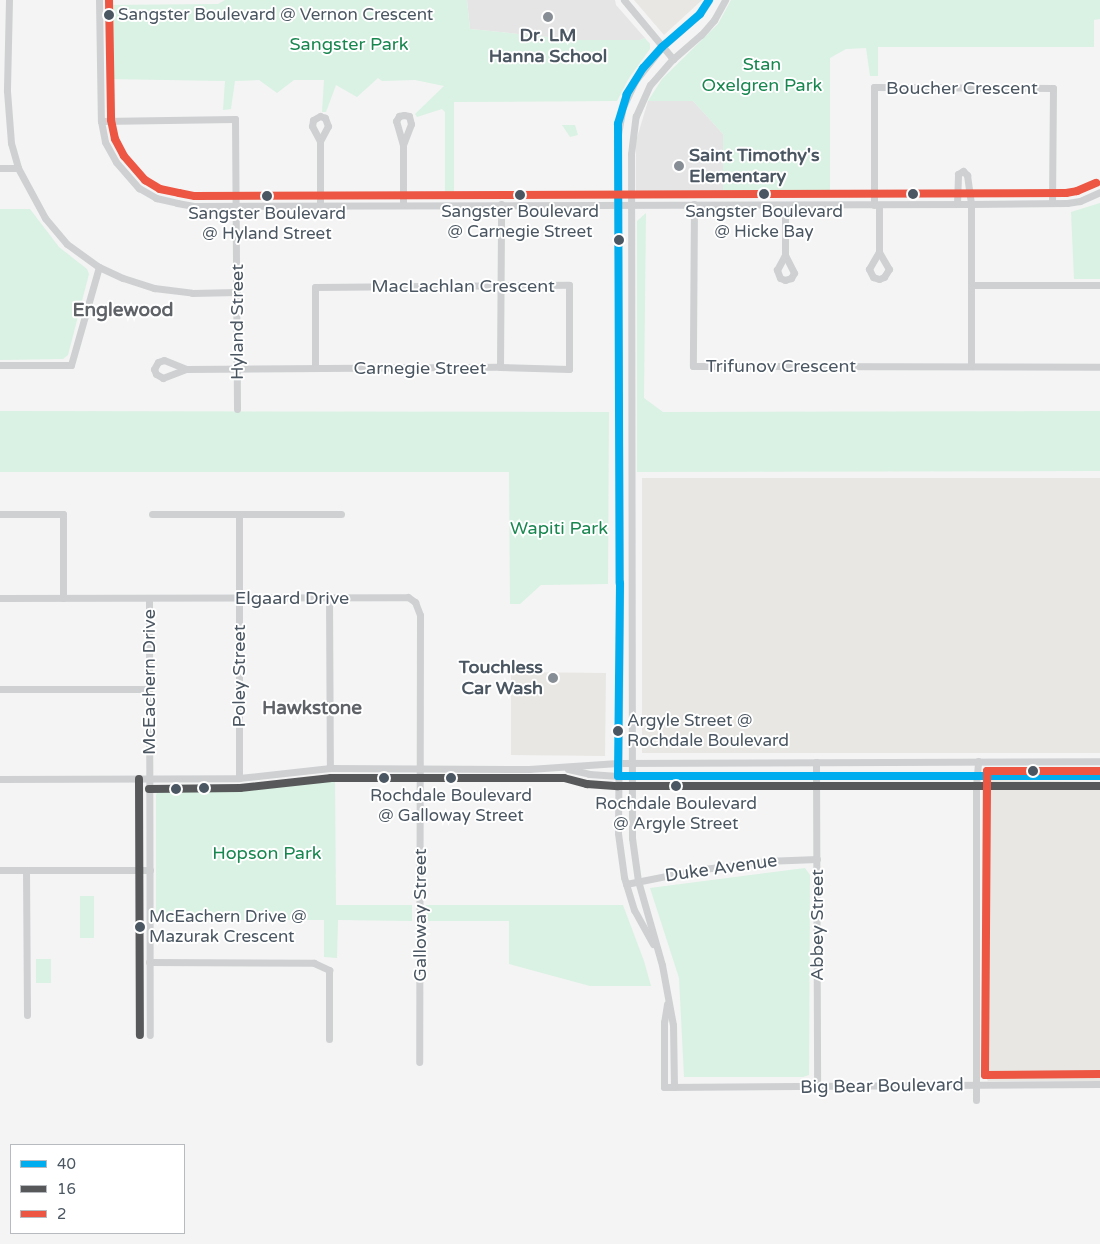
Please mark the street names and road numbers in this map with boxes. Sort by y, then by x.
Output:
street label: Boucher Crescent [886,77,1038,99]
street label: Hyland Street [226,264,248,380]
street label: MacLachlan Crescent [371,275,555,297]
street label: Trifunov Crescent [706,355,856,377]
street label: Carnegie Street [354,357,486,379]
street label: Elgaard Drive [235,587,349,609]
street label: McEachern Drive [138,609,160,755]
street label: Poley Street [228,624,250,728]
street label: Galloway Street [409,848,431,982]
street label: Duke Avenue [663,849,779,887]
street label: Abbey Street [806,869,828,981]
street label: Big Bear Boulevard [800,1074,964,1098]

